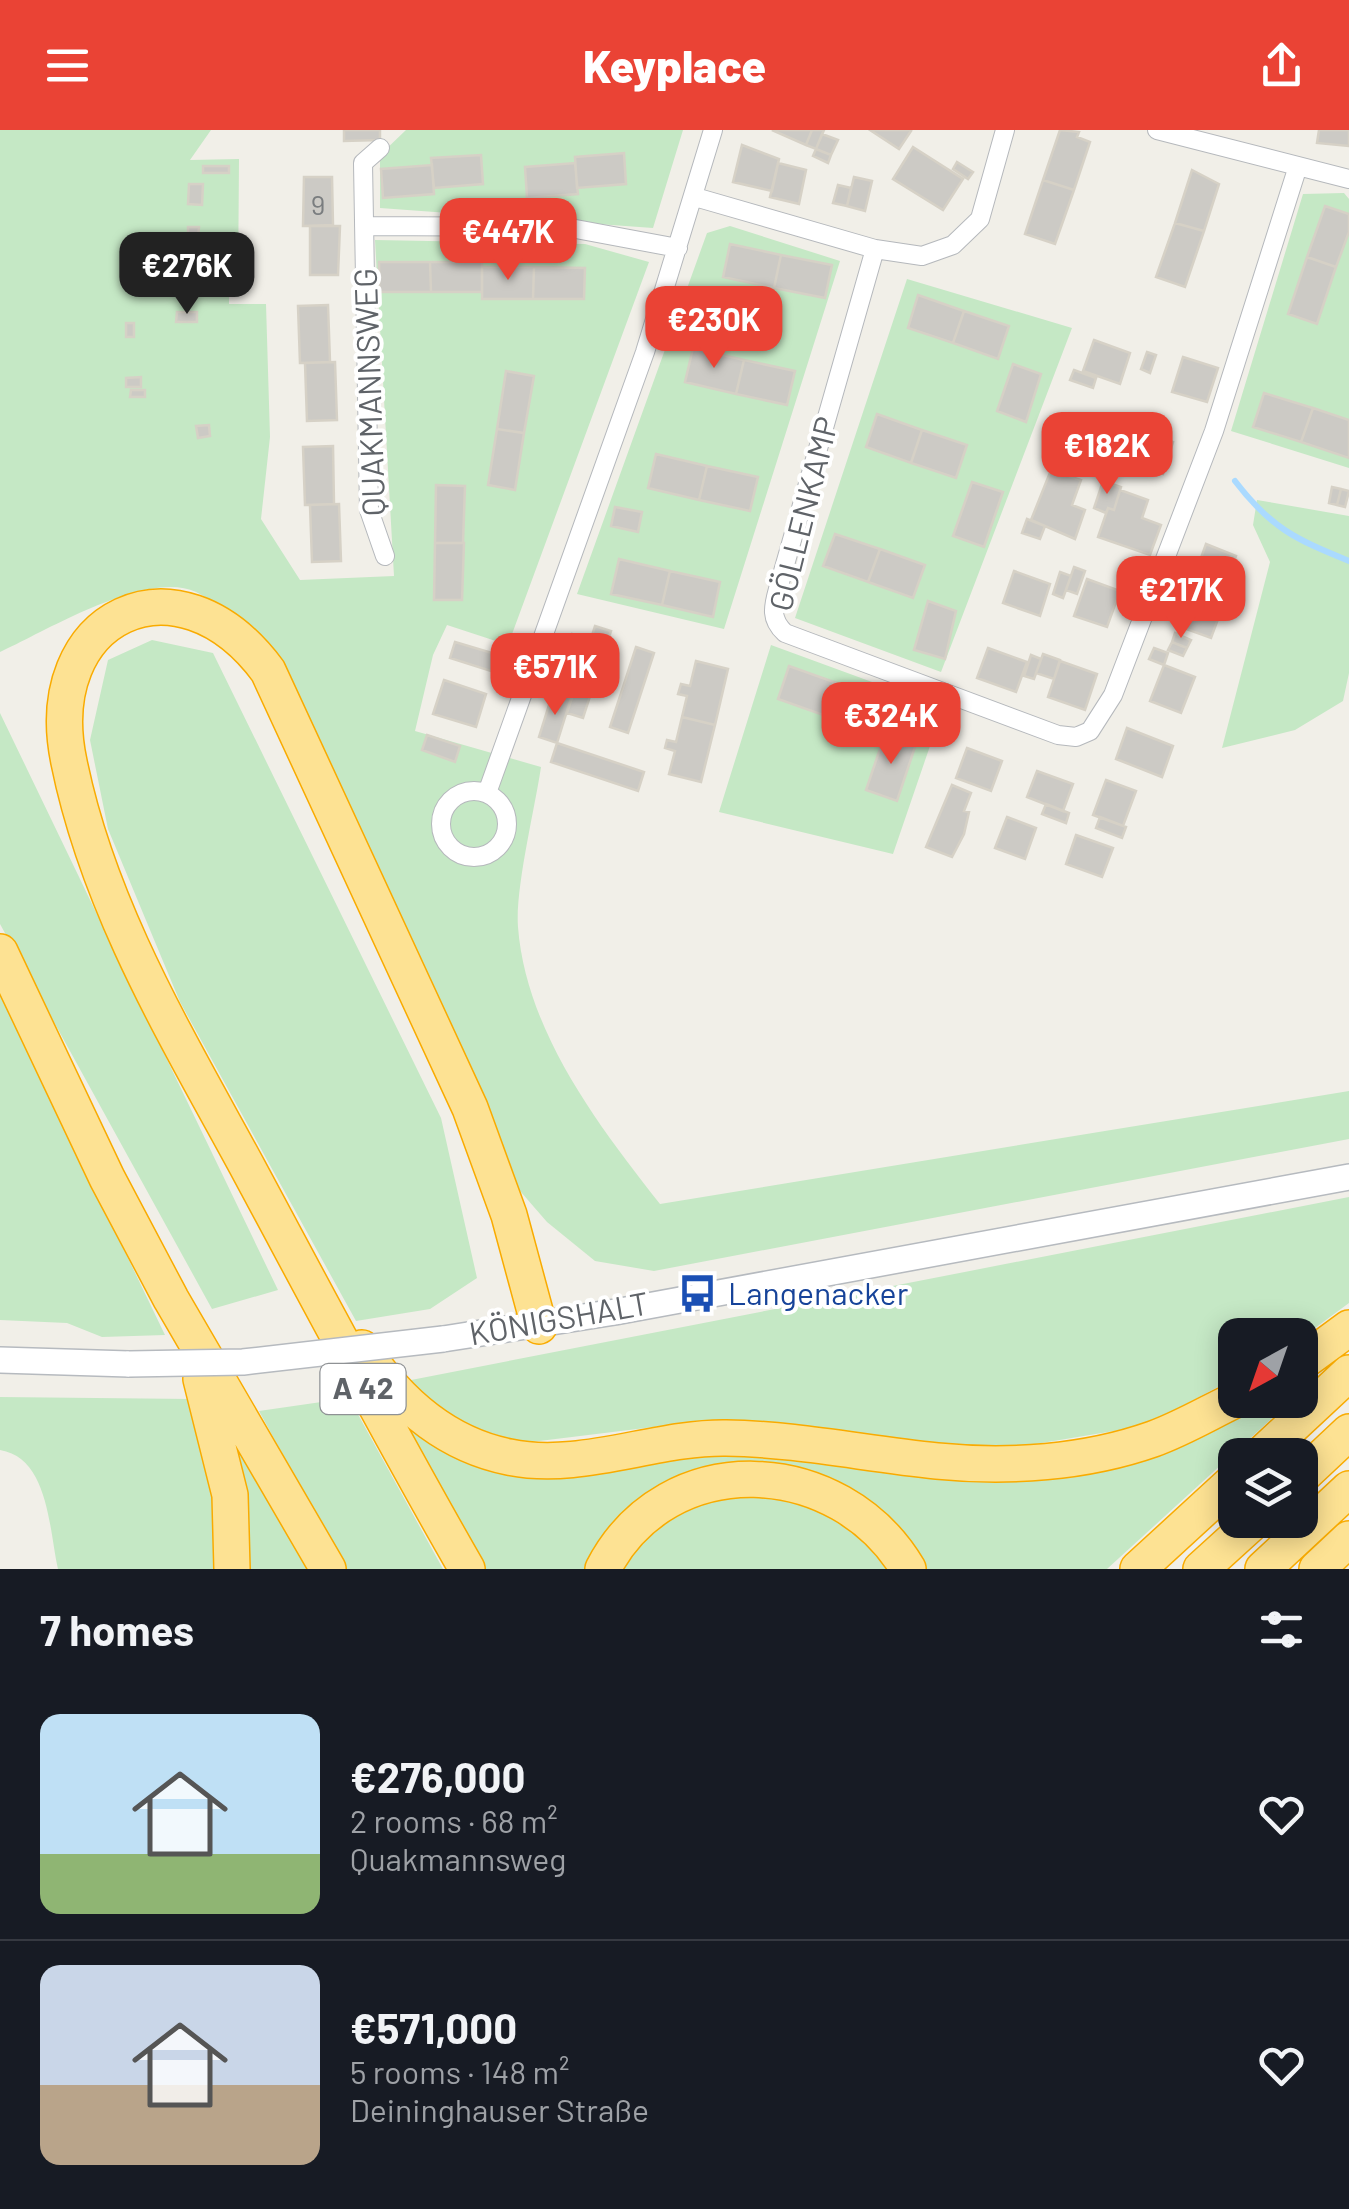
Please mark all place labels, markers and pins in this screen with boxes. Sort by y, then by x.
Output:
pin: €447K [438,198,578,283]
pin: €276K [117,232,257,317]
pin: €230K [644,286,784,371]
pin: €182K [1037,412,1177,497]
pin: €217K [1111,556,1251,641]
pin: €571K [485,633,625,718]
pin: €324K [821,682,961,767]
bus stop icon: Langenacker [677,1273,719,1315]
place label: Langenacker [728,1273,909,1311]

